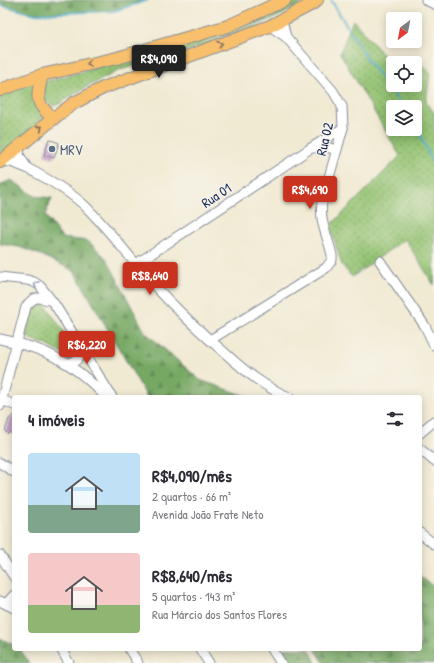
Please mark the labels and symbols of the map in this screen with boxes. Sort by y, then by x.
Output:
north arrow [386,12,422,48]
one-way arrow [217,41,224,49]
pin: R$4,090 [122,45,196,79]
one-way arrow [86,60,92,68]
street label: Rua 02 [311,120,337,157]
one-way arrow [36,126,43,133]
place label: MRV [60,140,83,159]
marker: MRV [47,144,57,154]
pin: R$4,690 [273,176,347,210]
street label: Rua 01 [197,178,235,212]
pin: R$8,640 [113,262,187,296]
one-way arrow [33,281,40,289]
pin: R$6,220 [50,331,124,365]

